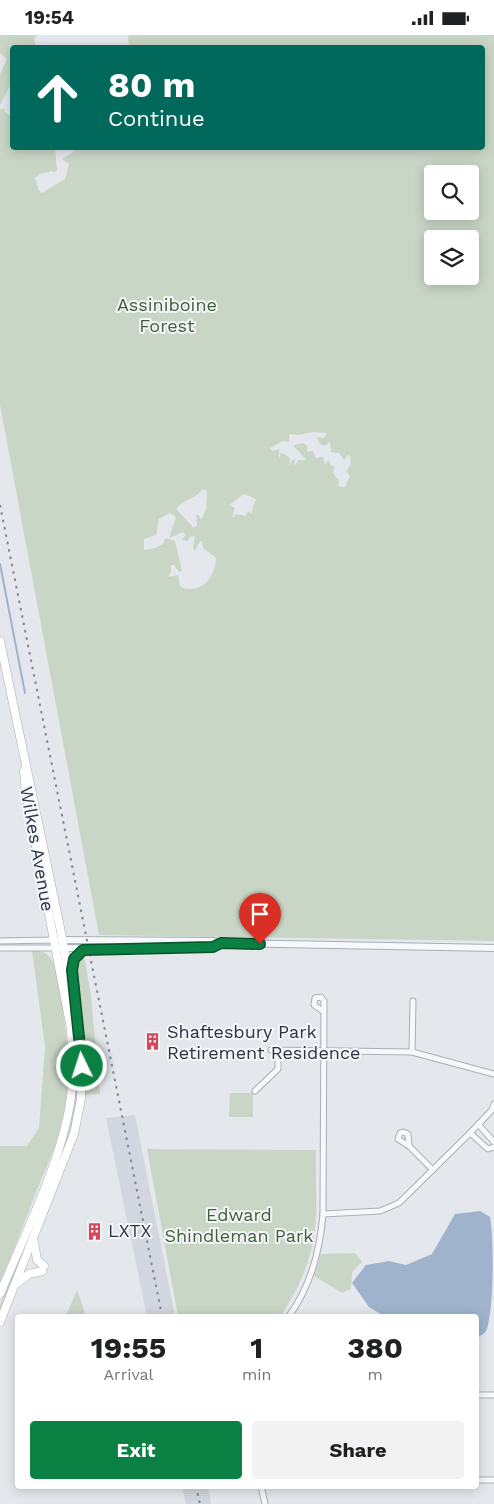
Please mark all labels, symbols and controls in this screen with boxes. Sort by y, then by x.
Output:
text: 19:54 [25,6,74,29]
text: 80 m [108,64,195,106]
icon: ahead [25,65,90,130]
text: Continue [108,106,205,131]
map controls [424,165,479,285]
button: search [424,165,479,220]
button: layers [424,230,479,285]
park label: Assiniboine Forest [117,294,217,336]
street label: Wilkes Avenue [16,785,59,913]
pin [239,893,281,944]
icon: arrive [246,900,274,928]
place label: Shaftesbury Park Retirement Residence [167,1021,360,1063]
building icon: Shaftesbury Park Retirement Residence [143,1032,163,1052]
position arrow [55,1039,107,1091]
park label: Edward Shindleman Park [164,1204,314,1246]
place label: LXTX [108,1220,151,1241]
building icon: LXTX [84,1221,104,1241]
text: 19:55 [91,1330,166,1365]
text: 1 [250,1330,263,1365]
text: 380 [347,1330,403,1365]
text: Arrival [104,1365,153,1384]
text: min [242,1365,271,1384]
text: m [368,1365,383,1384]
button: Exit [30,1421,242,1479]
button: Share [252,1421,464,1479]

